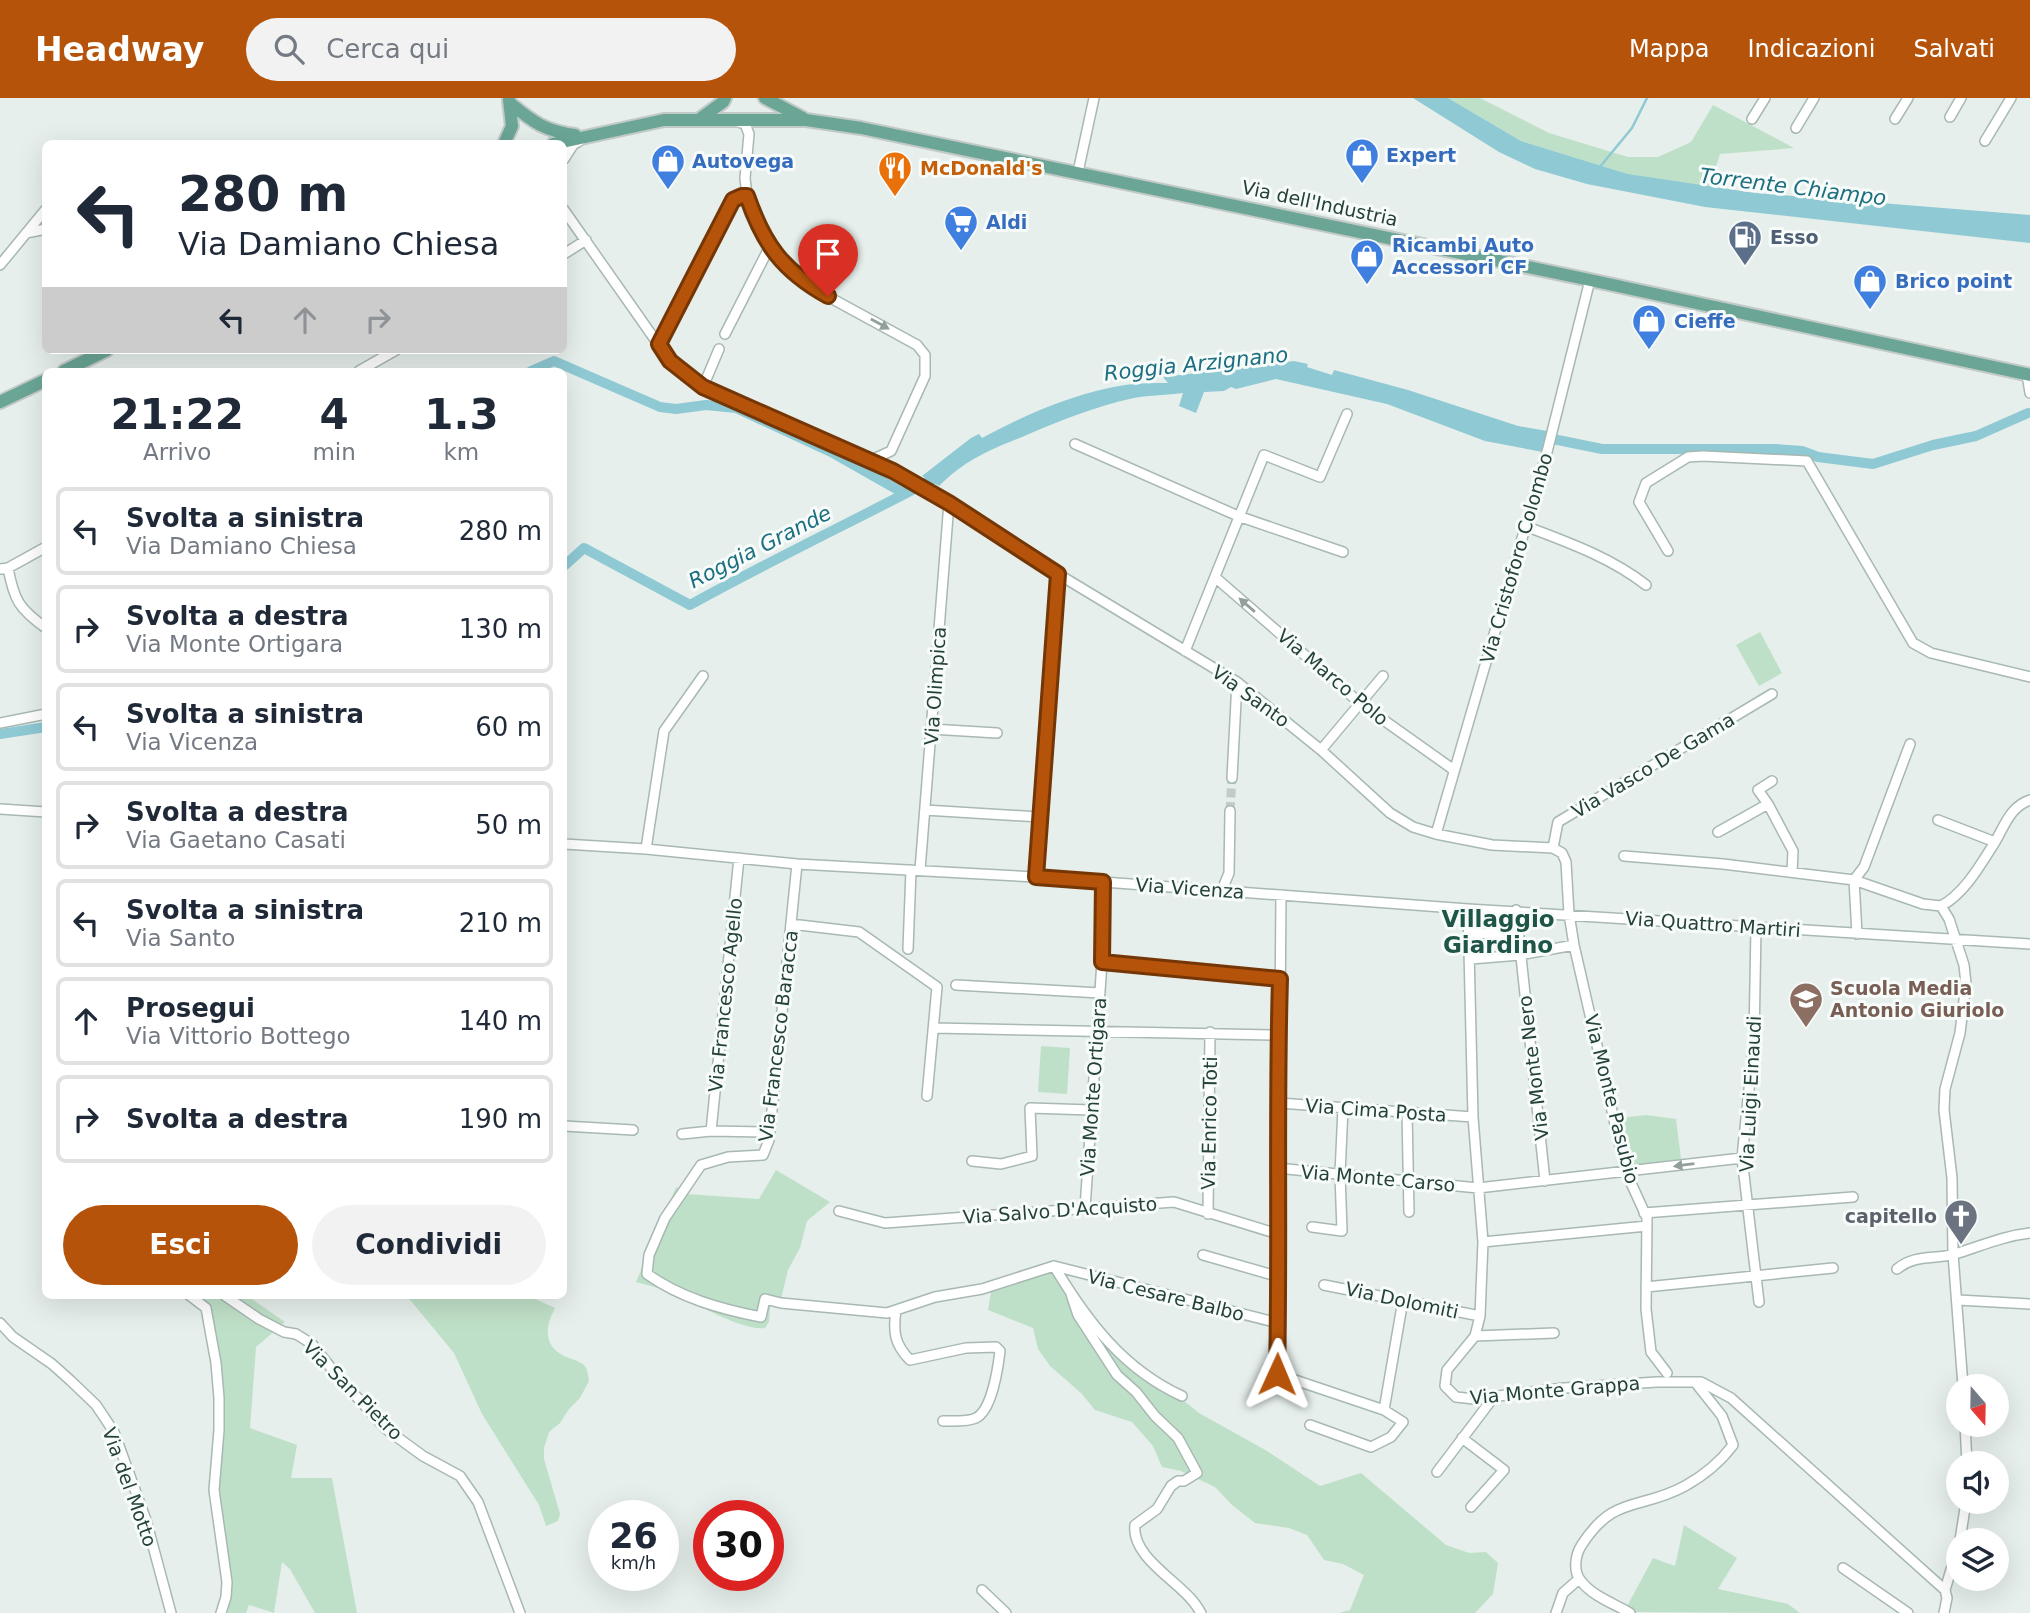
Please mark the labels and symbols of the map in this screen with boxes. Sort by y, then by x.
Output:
shop icon: Expert [1343,136,1381,185]
shop icon: Autovega [649,142,687,191]
place label: Expert [1386,144,1456,166]
restaurant icon: McDonald's [876,149,914,198]
place label: Autovega [692,150,794,172]
place label: McDonald's [920,157,1043,179]
water label: Torrente Chiampo [1698,164,1888,210]
street label: Via dell'Industria [1240,176,1400,230]
supermarket icon: Aldi [942,203,980,252]
place label: Aldi [986,211,1027,233]
fuel station icon: Esso [1726,218,1764,267]
pin [798,224,858,296]
place label: Esso [1770,226,1819,248]
place label: Ricambi Auto Accessori CF [1392,234,1534,278]
shop icon: Ricambi Auto Accessori CF [1348,237,1386,286]
shop icon: Brico point [1851,262,1889,311]
place label: Brico point [1895,270,2012,292]
shop icon: Cieffe [1630,302,1668,351]
place label: Cieffe [1674,310,1736,332]
one-way arrow [870,318,889,330]
water label: Roggia Arzignano [1103,342,1289,386]
street label: Via Cristoforo Colombo [1475,450,1557,666]
water label: Roggia Grande [685,501,835,593]
one-way arrow [1239,598,1256,613]
street label: Via Marco Polo [1273,624,1393,730]
street label: Via Olimpica [920,626,950,746]
street label: Via Santo [1208,661,1294,731]
street label: Via Vasco De Gama [1568,708,1738,822]
street label: Via Vicenza [1135,873,1245,903]
street label: Via Francesco Agello [704,897,746,1093]
district label: Villaggio Giardino [1441,906,1555,958]
street label: Via Quattro Martiri [1625,907,1801,941]
street label: Via Francesco Baracca [754,929,802,1143]
place label: Scuola Media Antonio Giuriolo [1830,977,2004,1021]
school or university icon: Scuola Media Antonio Giuriolo [1787,980,1825,1029]
street label: Via Monte Nero [1513,994,1553,1142]
street label: Via Monte Ortigara [1076,997,1110,1177]
street label: Via Monte Pasubio [1580,1012,1644,1186]
street label: Via Luigi Einaudi [1735,1015,1765,1173]
street label: Via Enrico Toti [1197,1056,1221,1190]
street label: Via Cima Posta [1305,1094,1447,1126]
one-way arrow [1673,1159,1695,1170]
street label: Via Monte Carso [1300,1160,1456,1196]
street label: Via Salvo D'Acquisto [962,1192,1158,1228]
church icon: capitello [1942,1197,1980,1246]
place label: capitello [1845,1205,1937,1227]
street label: Via Cesare Balbo [1085,1265,1247,1325]
street label: Via Dolomiti [1343,1277,1461,1323]
street label: Via San Pietro [299,1336,407,1444]
position arrow [1240,1337,1314,1411]
street label: Via Monte Grappa [1469,1372,1641,1408]
north arrow [1946,1374,2009,1437]
street label: Via del Motto [98,1424,162,1550]
speed limit sign: 30 [693,1500,784,1591]

